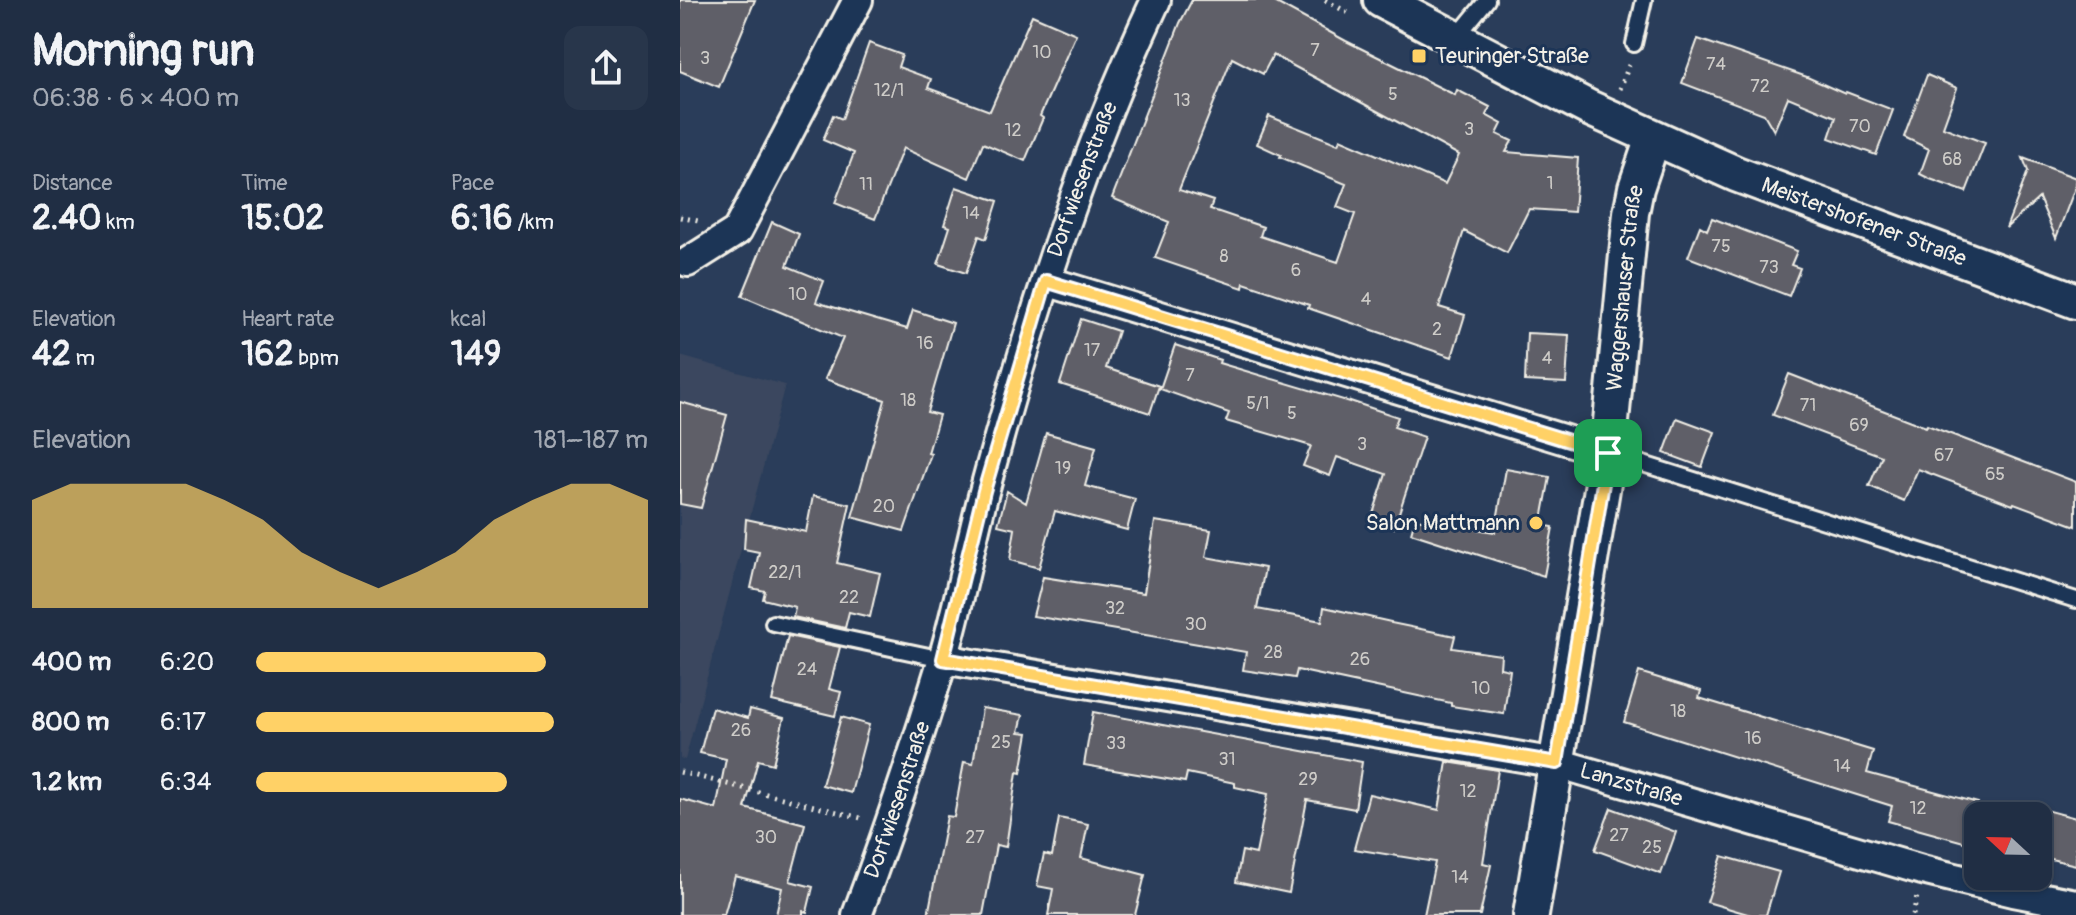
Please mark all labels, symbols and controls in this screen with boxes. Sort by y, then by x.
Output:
text: Morning run [32,24,255,79]
button: share [564,26,648,110]
house number: 7 [1310,39,1320,62]
house number: 10 [1032,41,1052,64]
place label: Teuringer Straße [1435,42,1589,70]
house number: 3 [700,47,710,70]
marker: Teuringer Straße [1410,47,1428,65]
house number: 74 [1706,53,1727,76]
house number: 72 [1750,75,1770,98]
house number: 12/1 [874,79,904,102]
text: 06:38 · 6 × 400 m [32,82,239,114]
house number: 5 [1388,83,1398,106]
house number: 13 [1173,89,1191,112]
street label: Dorfwiesenstraße [1041,97,1124,261]
house number: 70 [1849,115,1871,138]
house number: 3 [1464,118,1474,141]
house number: 12 [1004,119,1022,142]
house number: 68 [1942,148,1962,171]
text: Distance [32,169,112,197]
text: Time [241,169,287,197]
text: Pace [451,169,494,197]
street label: Meistershofener Straße [1757,171,1970,273]
house number: 1 [1546,172,1554,195]
house number: 11 [859,173,873,196]
street label: Waggershauser Straße [1600,183,1650,392]
text: 2.40 [32,197,101,240]
text: 15:02 [241,197,324,240]
text: 6:16 [451,197,513,240]
house number: 14 [962,202,980,225]
text: km [101,208,135,236]
text: /km [513,208,554,236]
house number: 75 [1711,235,1731,258]
house number: 8 [1219,245,1229,268]
house number: 73 [1759,256,1779,279]
house number: 6 [1291,259,1301,282]
house number: 10 [788,283,808,306]
house number: 4 [1361,288,1372,311]
text: Elevation [32,305,116,333]
text: Heart rate [241,305,334,333]
text: kcal [451,305,486,333]
house number: 2 [1432,318,1442,341]
house number: 16 [916,332,934,355]
text: 42 [32,333,71,376]
text: 162 [241,333,293,376]
text: 149 [451,333,501,376]
house number: 17 [1084,339,1101,362]
text: m [71,344,95,372]
text: bpm [293,344,339,372]
house number: 4 [1542,347,1553,370]
house number: 7 [1185,364,1195,387]
house number: 18 [900,389,916,412]
house number: 5/1 [1246,392,1270,415]
house number: 71 [1800,394,1816,417]
house number: 5 [1287,402,1297,425]
house number: 69 [1849,414,1869,437]
pin [1574,419,1642,487]
text: Elevation [32,424,131,456]
text: 181–187 m [533,424,648,456]
icon: arrive [1586,431,1630,475]
house number: 3 [1357,433,1367,456]
house number: 67 [1934,444,1954,467]
house number: 19 [1055,457,1071,480]
house number: 65 [1985,463,2005,486]
house number: 20 [873,495,895,518]
place label: Salon Mattmann [1366,509,1520,537]
marker: Salon Mattmann [1527,514,1545,532]
house number: 22/1 [768,561,802,584]
house number: 22 [839,586,859,609]
house number: 32 [1105,597,1125,620]
house number: 30 [1185,613,1207,636]
house number: 28 [1263,641,1283,664]
text: 400 m [32,646,111,678]
text: 6:20 [160,646,214,678]
house number: 26 [1350,648,1370,671]
house number: 24 [797,658,818,681]
house number: 10 [1471,677,1491,700]
house number: 18 [1670,700,1686,723]
text: 800 m [32,706,109,738]
text: 6:17 [160,706,206,738]
street label: Dorfwiesenstraße [858,718,937,882]
house number: 26 [731,719,751,742]
house number: 16 [1744,727,1762,750]
house number: 25 [991,731,1011,754]
house number: 33 [1106,732,1126,755]
house number: 31 [1218,748,1236,771]
house number: 14 [1833,755,1851,778]
street label: Lanzstraße [1577,756,1686,813]
text: 1.2 km [32,766,102,798]
text: 6:34 [160,766,212,798]
house number: 29 [1298,768,1318,791]
house number: 12 [1459,780,1477,803]
house number: 12 [1909,797,1927,820]
north arrow [1964,802,2052,890]
map controls [1964,802,2052,890]
house number: 27 [1609,824,1629,847]
house number: 30 [755,826,777,849]
house number: 27 [965,826,985,849]
house number: 25 [1642,836,1662,859]
house number: 14 [1451,866,1469,889]

